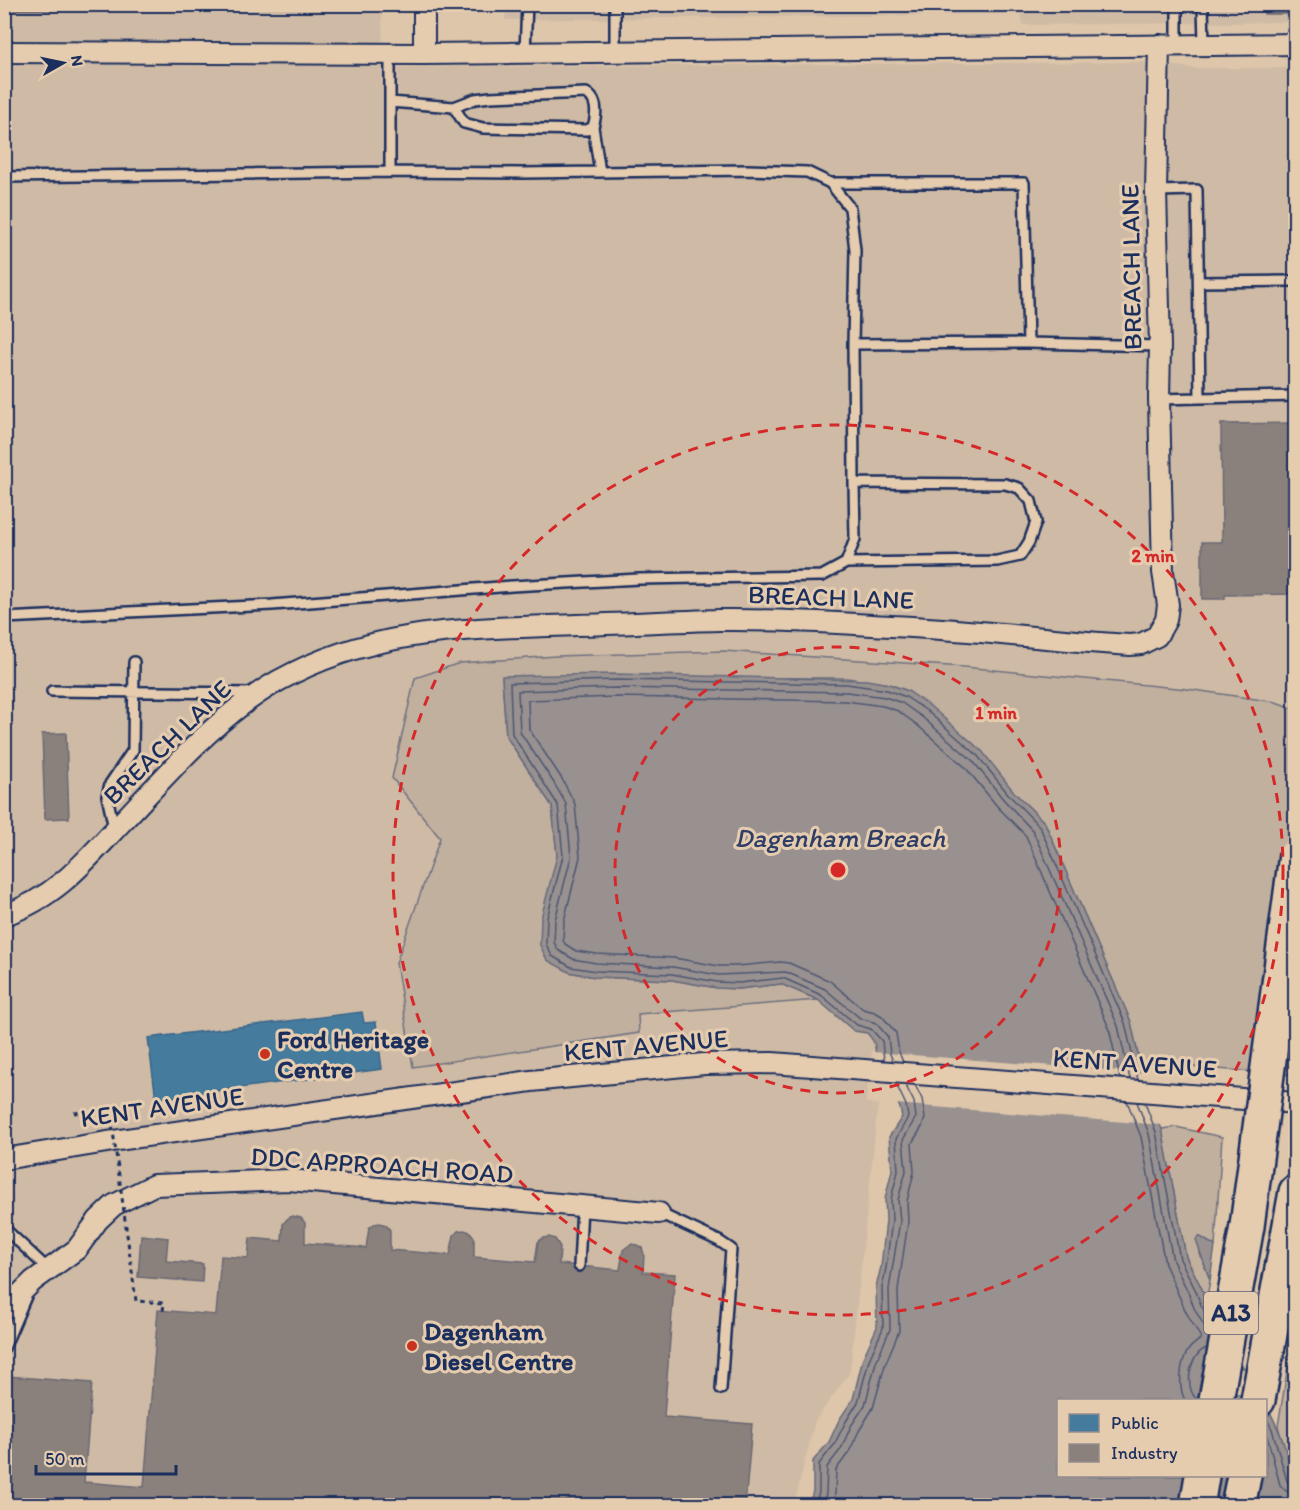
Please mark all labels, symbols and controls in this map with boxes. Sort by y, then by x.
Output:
north arrow [33,33,93,93]
text: N [67,54,88,68]
street label: BREACH LANE [1114,184,1148,350]
text: 2 min [1132,545,1175,567]
street label: BREACH LANE [747,578,915,616]
street label: BREACH LANE [96,673,238,811]
text: 1 min [975,702,1017,724]
water label: Dagenham Breach [734,821,946,854]
centre of rings [828,860,848,880]
street label: KENT AVENUE [563,1022,729,1068]
place label: Ford Heritage Centre [277,1023,429,1085]
street label: KENT AVENUE [1052,1041,1218,1085]
marker: Ford Heritage Centre [258,1047,272,1061]
street label: KENT AVENUE [78,1080,246,1134]
street label: DDC APPROACH ROAD [250,1140,514,1190]
road number: A13 [1204,1292,1258,1334]
place label: Dagenham Diesel Centre [424,1315,573,1377]
marker: Dagenham Diesel Centre [405,1339,419,1353]
legend [1057,1399,1267,1477]
text: Public [1111,1412,1159,1434]
scale bar [36,1438,176,1476]
text: Industry [1111,1442,1178,1464]
text: 50 m [45,1448,85,1470]

